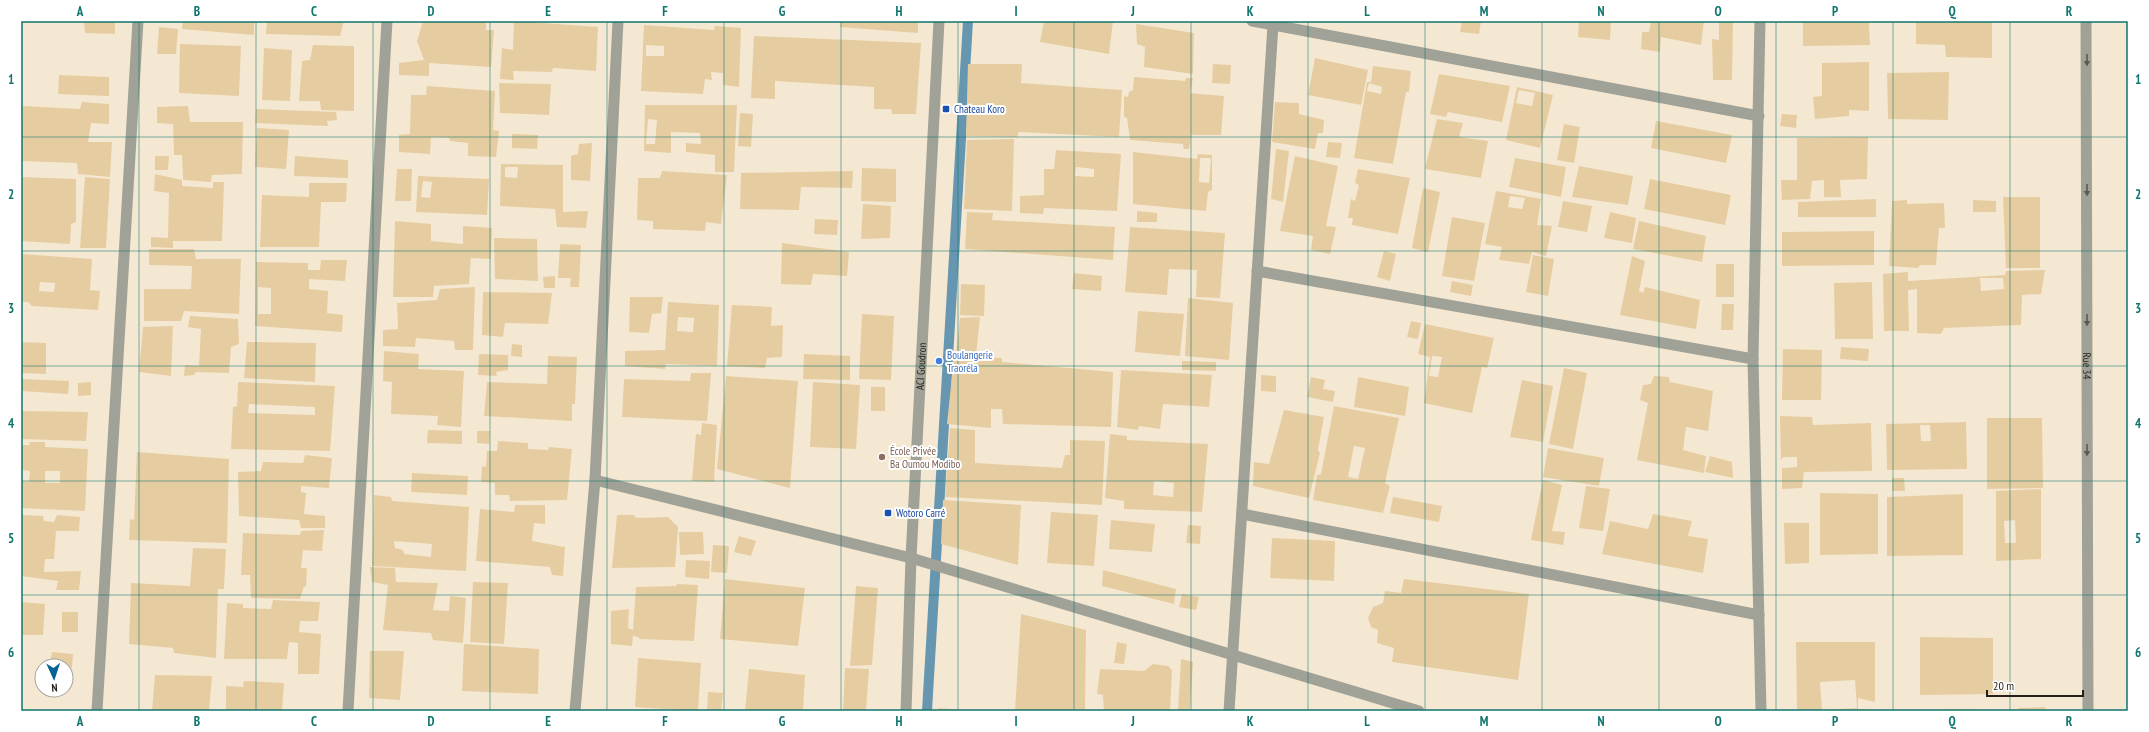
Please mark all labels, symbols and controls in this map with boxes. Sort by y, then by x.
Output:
text: A [76,3,84,20]
text: B [194,3,200,20]
text: C [311,3,317,20]
text: D [428,3,435,20]
text: E [545,3,551,20]
text: F [662,3,668,20]
text: G [779,3,786,20]
text: H [896,3,903,20]
text: I [1014,3,1018,20]
text: J [1130,3,1135,20]
text: K [1247,3,1254,20]
text: L [1364,3,1370,20]
text: M [1480,3,1489,20]
text: N [1597,3,1605,20]
text: O [1714,3,1722,20]
text: P [1832,3,1838,20]
text: Q [1948,3,1956,20]
text: R [2066,3,2073,20]
one-way arrow [2084,54,2090,67]
text: 1 [8,71,14,88]
text: 1 [2135,71,2141,88]
place label: Chateau Koro [954,102,1005,116]
marker: Chateau Koro [941,104,951,114]
one-way arrow [2084,184,2090,197]
text: 2 [8,186,14,203]
text: 2 [2135,186,2141,203]
text: 3 [8,300,14,317]
text: 3 [2135,300,2141,317]
one-way arrow [2084,314,2090,327]
street label: ACI Goudron [913,342,929,390]
place label: Boulangerie Traoréla [947,348,993,375]
street label: Rue 34 [2080,353,2094,379]
marker: Boulangerie Traoréla [934,356,944,366]
text: 4 [8,415,15,432]
text: 4 [2135,415,2142,432]
place label: École Privée Ba Oumou Modibo [890,444,960,471]
one-way arrow [2084,444,2090,457]
marker: École Privée Ba Oumou Modibo [877,452,887,462]
place label: Wotoro Carré [896,506,946,520]
marker: Wotoro Carré [883,508,893,518]
text: 5 [8,530,14,547]
text: 5 [2135,530,2141,547]
text: 6 [8,644,14,661]
text: 6 [2135,644,2141,661]
north arrow [34,658,74,698]
scale bar [1987,672,2083,698]
text: 20 m [1993,678,2014,693]
text: N [51,681,58,695]
text: A [76,713,84,730]
text: B [194,713,200,730]
text: C [311,713,317,730]
text: D [428,713,435,730]
text: E [545,713,551,730]
text: F [662,713,668,730]
text: G [779,713,786,730]
text: H [896,713,903,730]
text: I [1014,713,1018,730]
text: J [1130,713,1135,730]
text: K [1247,713,1254,730]
text: L [1364,713,1370,730]
text: M [1480,713,1489,730]
text: N [1597,713,1605,730]
text: O [1714,713,1722,730]
text: P [1832,713,1838,730]
text: Q [1948,713,1956,730]
text: R [2066,713,2073,730]

